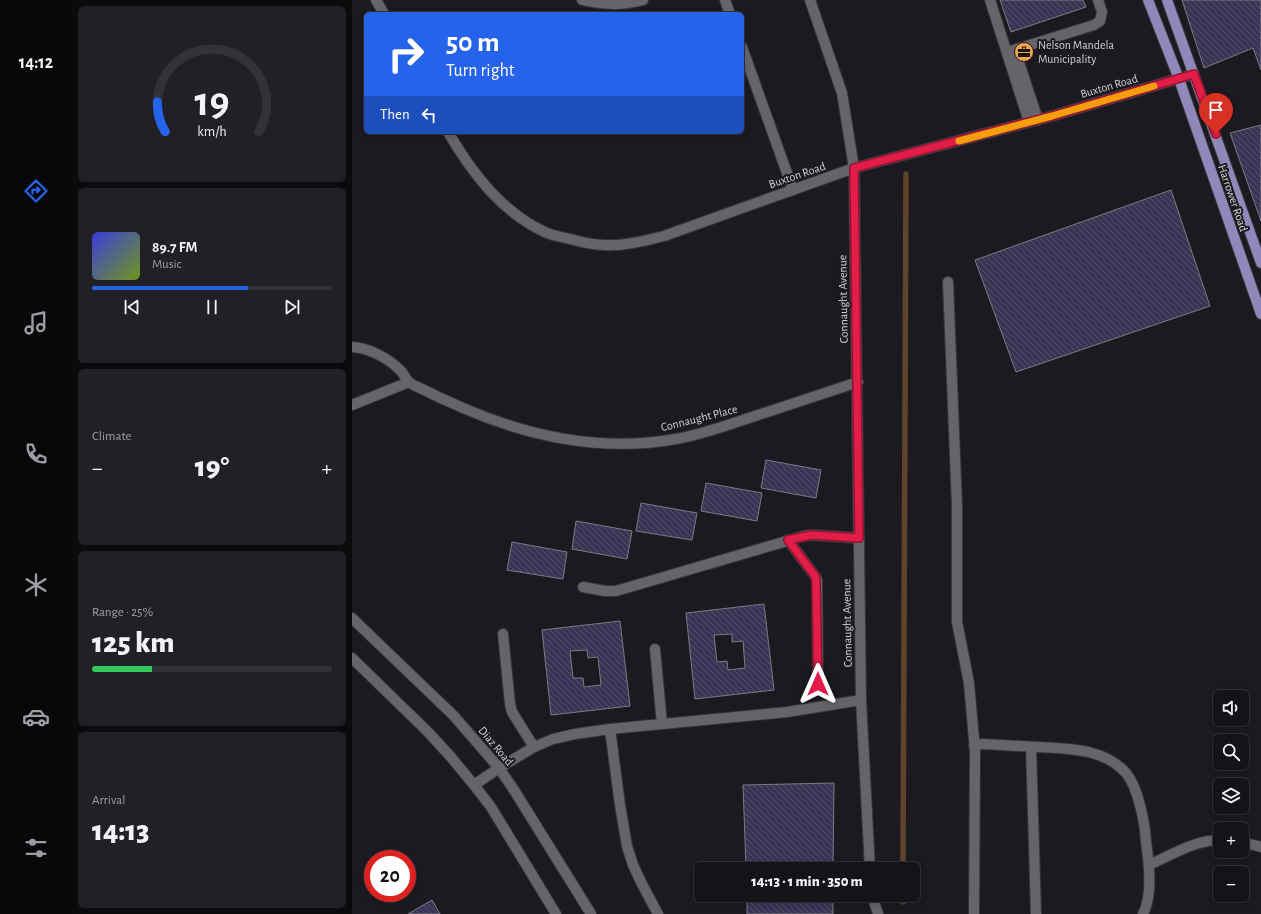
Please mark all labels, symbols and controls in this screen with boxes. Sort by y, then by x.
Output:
icon: right [380,28,432,80]
text: 50 m [446,29,500,57]
place label: Nelson Mandela Municipality [1038,39,1115,66]
office icon: Nelson Mandela Municipality [1013,41,1035,63]
text: 14:12 [19,54,53,72]
text: Turn right [446,62,515,80]
street label: Buxton Road [1079,72,1139,100]
text: 19 [194,82,230,123]
pin [1199,93,1233,134]
icon: arrive [1205,99,1227,121]
icon: left [418,104,440,126]
text: Then [380,107,410,122]
text: km/h [197,124,227,138]
street label: Buxton Road [767,160,827,190]
street label: Harrower Road [1216,163,1250,233]
icon: directions [22,177,50,205]
text: 89.7 FM [152,240,197,255]
street label: Connaught Avenue [836,255,850,343]
text: Music [152,258,182,271]
icon: previous [121,296,143,318]
icon: pause [201,296,223,318]
icon: next [281,296,303,318]
icon: music [22,309,50,337]
street label: Connaught Place [659,403,739,433]
text: Climate [92,430,131,443]
icon: phone [22,440,50,468]
text: 19° [195,452,229,482]
text: − [92,457,103,479]
text: + [321,457,332,479]
icon: climate [22,571,50,599]
street label: Connaught Avenue [840,579,854,667]
text: Range · 25% [92,606,153,619]
text: 125 km [92,628,175,658]
position arrow [797,663,839,705]
map controls [1213,690,1249,902]
button: sound [1213,690,1249,726]
icon: car [22,703,50,731]
street label: Diaz Road [476,724,516,768]
button: search [1213,734,1249,770]
button: layers [1213,778,1249,814]
text: Arrival [92,794,125,807]
text: 14:13 [92,816,150,846]
button: + [1213,822,1249,858]
icon: filters [22,834,50,862]
speed limit sign: 20 [364,850,416,902]
button: − [1213,866,1249,902]
text: 14:13 · 1 min · 350 m [751,874,863,889]

